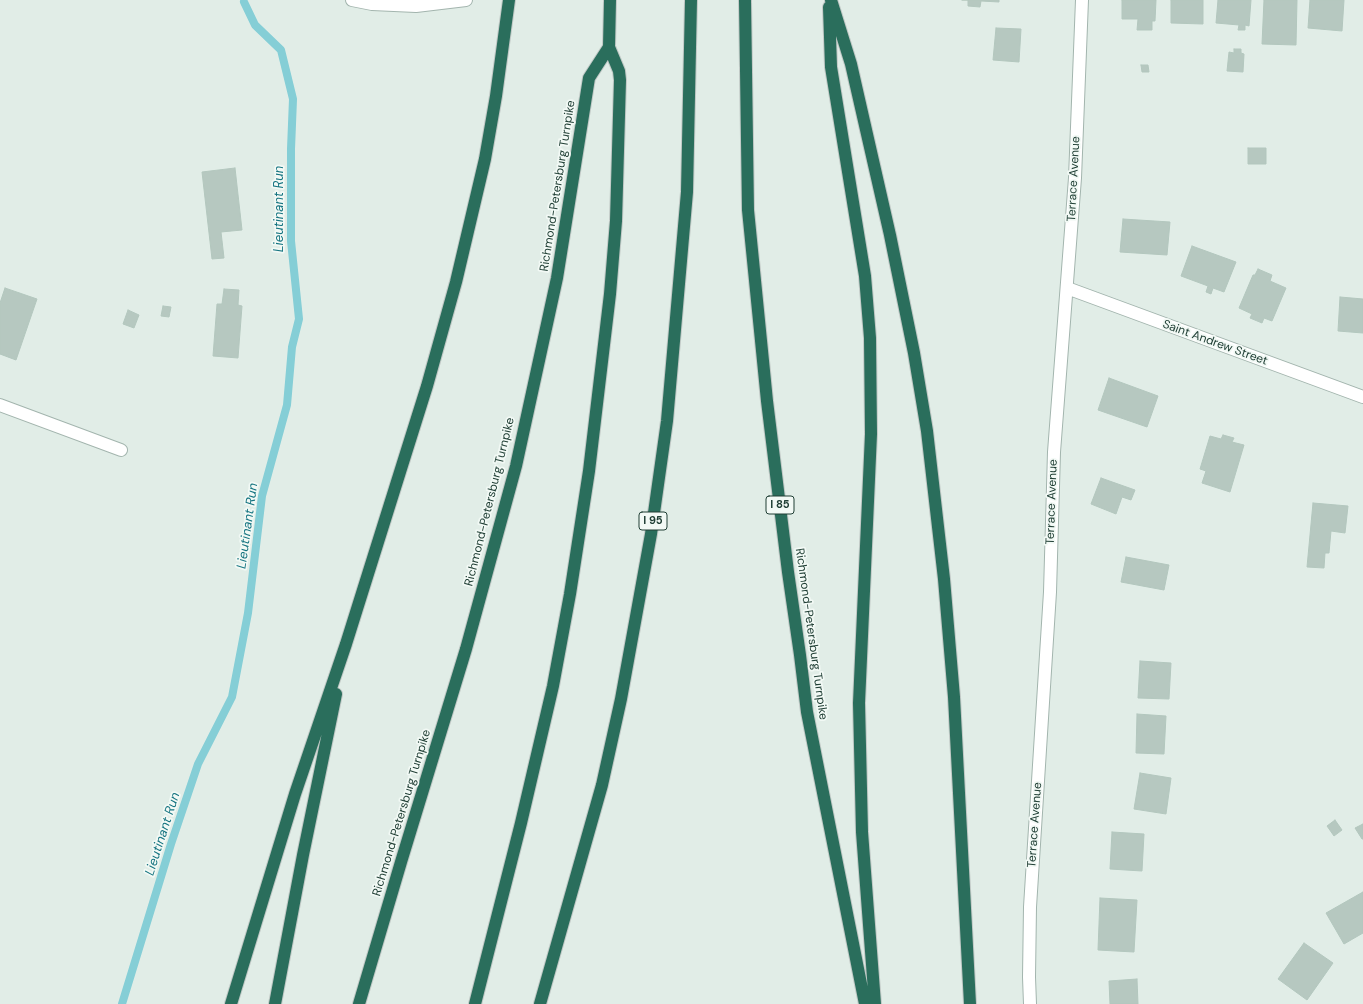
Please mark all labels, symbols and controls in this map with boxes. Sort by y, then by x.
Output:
street label: Richmond-Petersburg Turnpike [537,99,579,273]
street label: Terrace Avenue [1065,136,1083,222]
water label: Lieutinant Run [272,166,288,252]
street label: Saint Andrew Street [1161,317,1269,369]
street label: Richmond-Petersburg Turnpike [462,416,518,588]
street label: Terrace Avenue [1043,459,1061,545]
water label: Lieutinant Run [234,482,262,570]
road number: I 85 [766,496,794,514]
road number: I 95 [639,512,667,530]
street label: Richmond-Petersburg Turnpike [792,547,830,721]
street label: Richmond-Petersburg Turnpike [370,728,434,898]
street label: Terrace Avenue [1025,782,1045,868]
water label: Lieutinant Run [142,790,184,878]

